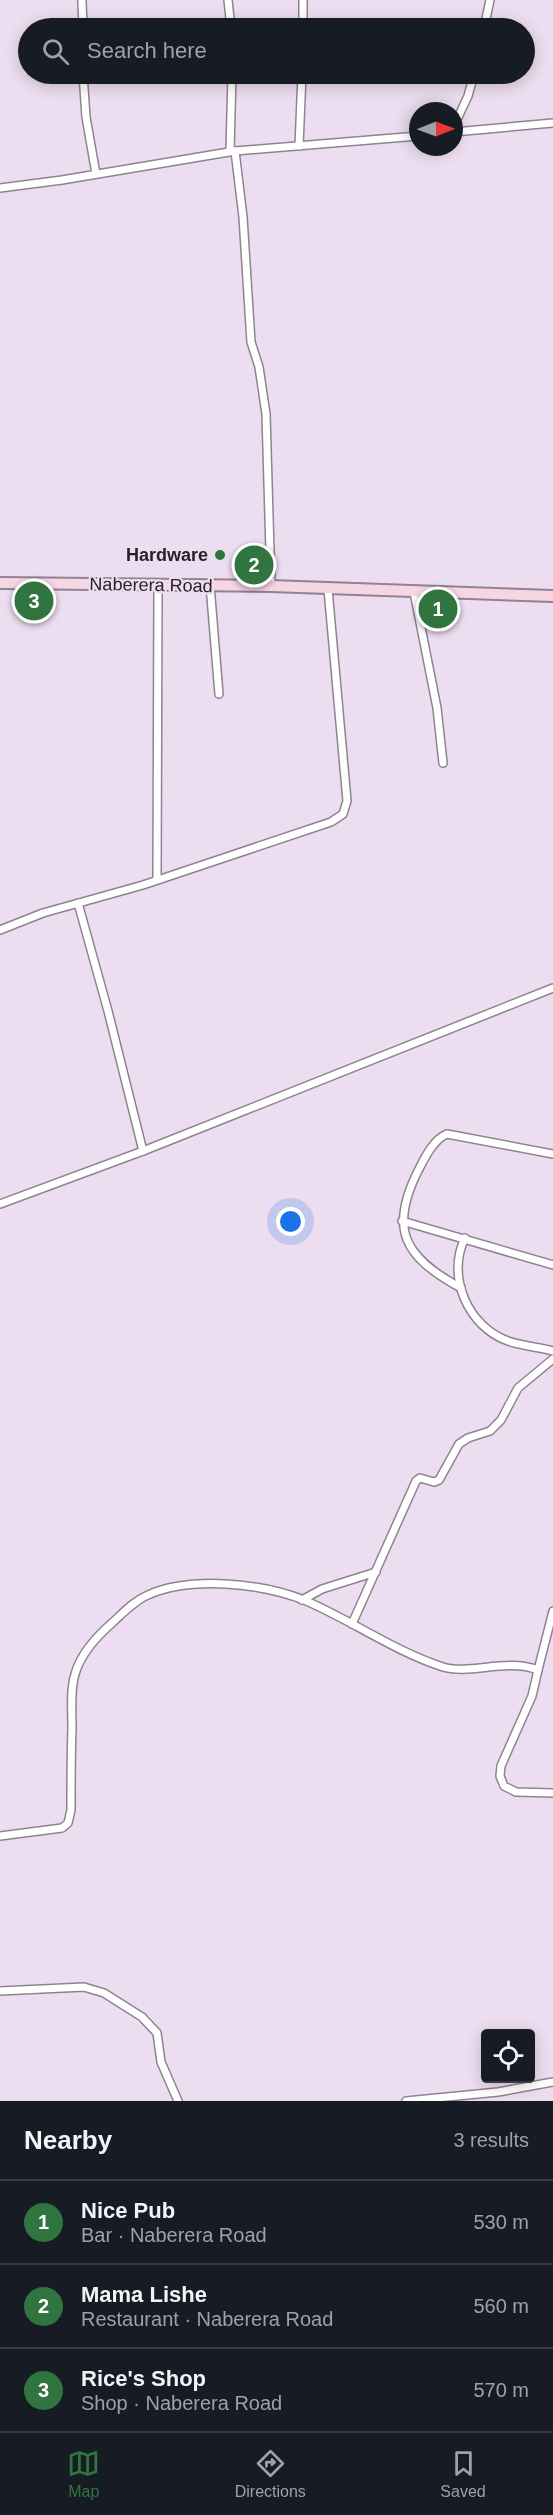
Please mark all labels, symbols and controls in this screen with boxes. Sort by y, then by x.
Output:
search box [18,18,535,84]
icon: search [39,35,72,68]
text: Search here [87,38,207,63]
north arrow [409,102,463,156]
pin: 2 [234,542,274,588]
place label: Hardware [126,545,208,565]
marker: Hardware [213,548,227,562]
street label: Naberera Road [89,574,213,596]
pin: 3 [15,578,54,624]
pin: 1 [418,586,458,632]
your location [276,1207,305,1236]
map controls [481,2029,535,2083]
button: locate [481,2029,535,2083]
text: Nearby [24,2125,112,2155]
text: 3 results [453,2129,529,2151]
text: Nice Pub [81,2198,175,2223]
text: 1 [38,2211,49,2233]
text: 530 m [473,2211,529,2233]
text: Bar · Naberera Road [81,2224,267,2246]
text: Mama Lishe [81,2282,207,2307]
text: 2 [38,2295,49,2317]
text: 560 m [473,2295,529,2317]
text: Restaurant · Naberera Road [81,2308,333,2330]
text: Rice's Shop [81,2366,206,2391]
text: 3 [38,2379,49,2401]
text: 570 m [473,2379,529,2401]
text: Shop · Naberera Road [81,2392,282,2414]
tab: Map [67,2447,100,2501]
tab: Directions [235,2447,306,2501]
tab: Saved [440,2447,486,2501]

